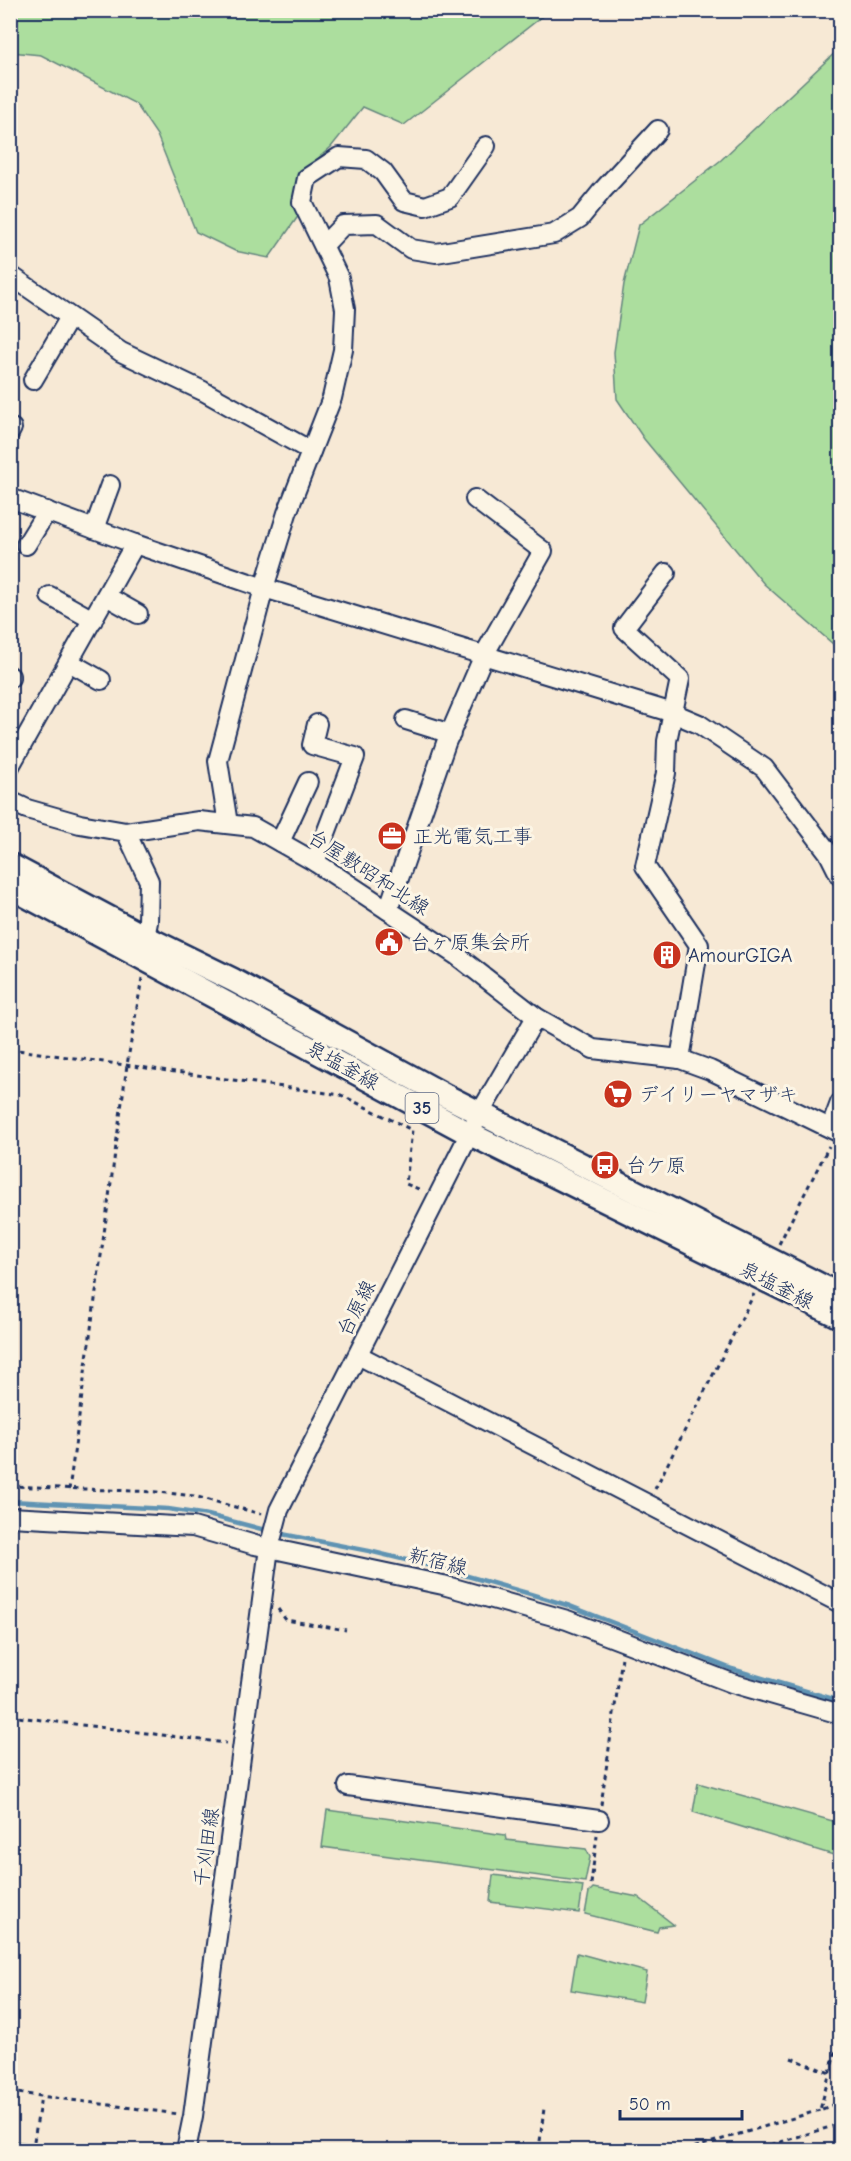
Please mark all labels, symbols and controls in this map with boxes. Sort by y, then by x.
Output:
office icon: 正光電気工事 [376,820,408,852]
street label: 台屋敷昭和北線 [304,825,434,920]
place label: 正光電気工事 [413,825,533,848]
public building icon: 台ヶ原集会所 [373,926,405,958]
place label: 台ヶ原集会所 [410,931,530,954]
building icon: AmourGIGA [651,939,683,971]
place label: AmourGIGA [688,944,793,967]
street label: 泉塩釜線 [302,1036,383,1095]
supermarket icon: デイリーヤマザキ [602,1078,634,1110]
place label: デイリーヤマザキ [639,1083,798,1106]
road number: 35 [406,1093,438,1123]
bus stop icon: 台ケ原 [589,1149,621,1181]
place label: 台ケ原 [626,1154,686,1177]
street label: 泉塩釜線 [736,1257,818,1314]
street label: 台原線 [333,1276,380,1340]
street label: 新宿線 [406,1543,470,1580]
street label: 千刈田線 [190,1806,223,1888]
scale bar [620,2083,742,2121]
text: 50 m [629,2094,671,2115]

